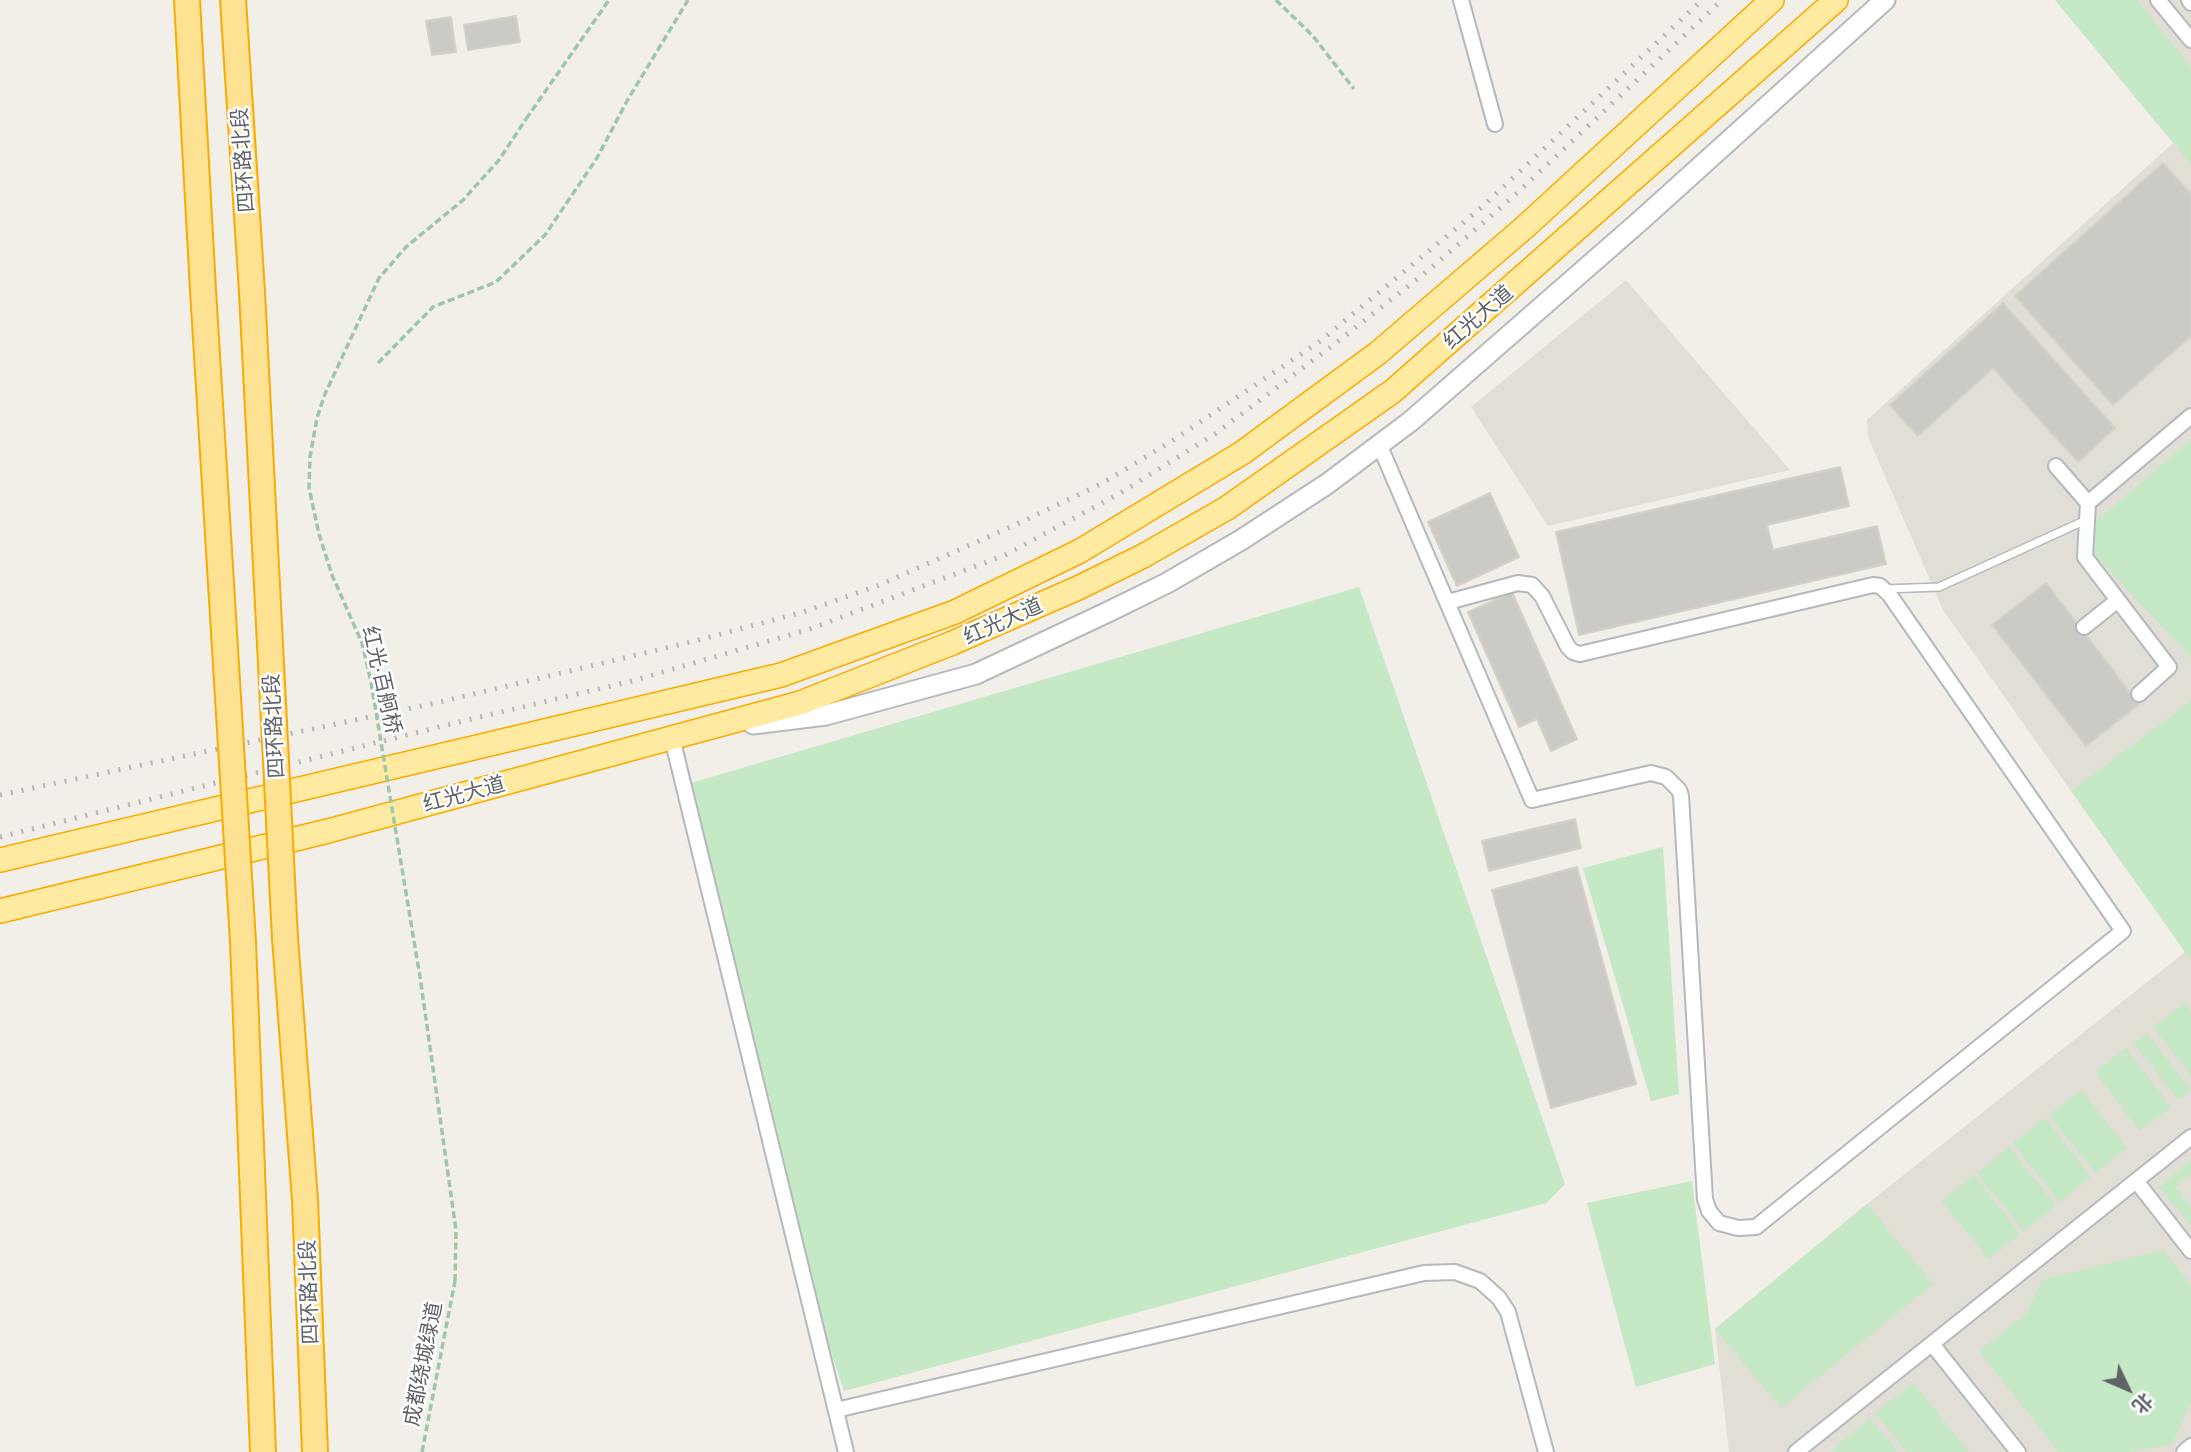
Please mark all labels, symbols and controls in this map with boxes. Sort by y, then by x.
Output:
street label: 四环路北段 [227,107,259,213]
street label: 红光大道 [1438,280,1518,354]
street label: 红光大道 [960,592,1046,650]
street label: 红光·百舸桥 [357,624,407,736]
street label: 四环路北段 [259,673,289,779]
street label: 红光大道 [420,771,508,817]
street label: 四环路北段 [295,1239,323,1345]
street label: 成都绕城绿道 [399,1300,447,1428]
north arrow [2093,1354,2163,1424]
text: 北 [2129,1389,2158,1419]

